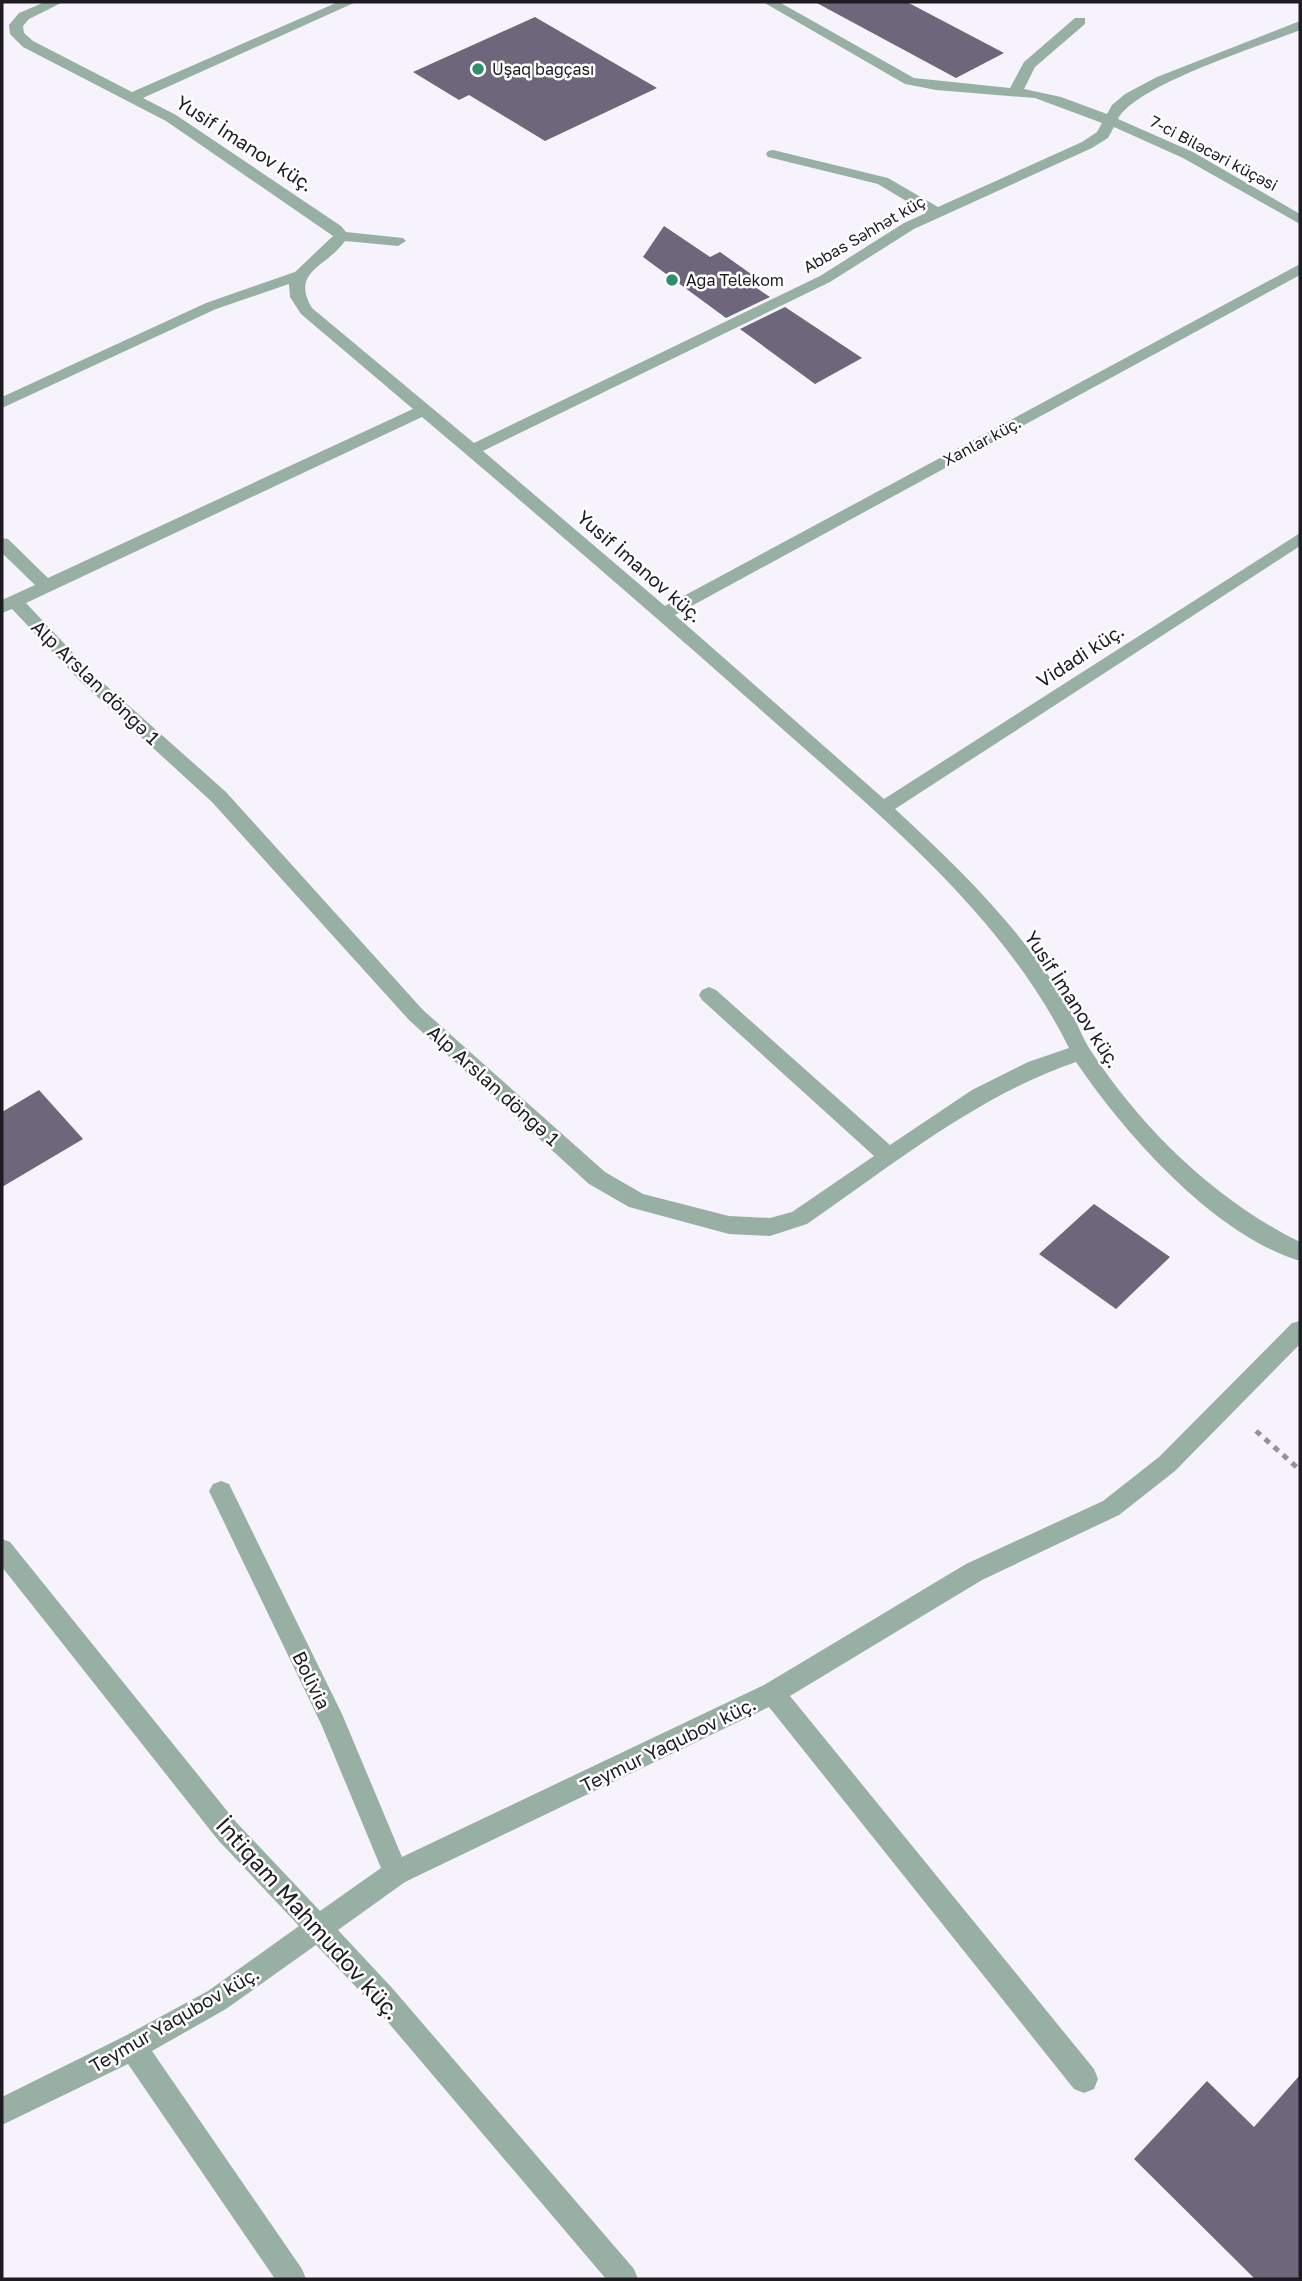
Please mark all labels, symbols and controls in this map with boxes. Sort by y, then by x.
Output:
place label: Uşaq bağçası [492,59,594,79]
marker: Uşaq bağçası [470,61,486,77]
street label: Yusif İmanov küç. [172,90,318,196]
street label: 7-ci Biləcəri küçəsi [1147,111,1281,195]
street label: Abbas Səhhət küç [799,191,929,277]
place label: Ağa Telekom [686,270,784,290]
marker: Ağa Telekom [664,272,680,288]
street label: Xanlar küç. [940,412,1024,470]
street label: Yusif İmanov küç. [572,505,708,627]
street label: Alp Arslan döngə 1 [27,615,165,749]
street label: Vidadi küç. [1032,618,1128,692]
street label: Yusif İmanov küç. [1020,926,1126,1072]
street label: Alp Arslan döngə 1 [423,1020,565,1150]
street label: Bolivia [288,1647,336,1713]
street label: Teymur Yaqubov küç. [576,1691,760,1797]
street label: İntiqam Mahmudov küç. [211,1811,407,2025]
street label: Teymur Yaqubov küç. [85,1961,263,2077]

